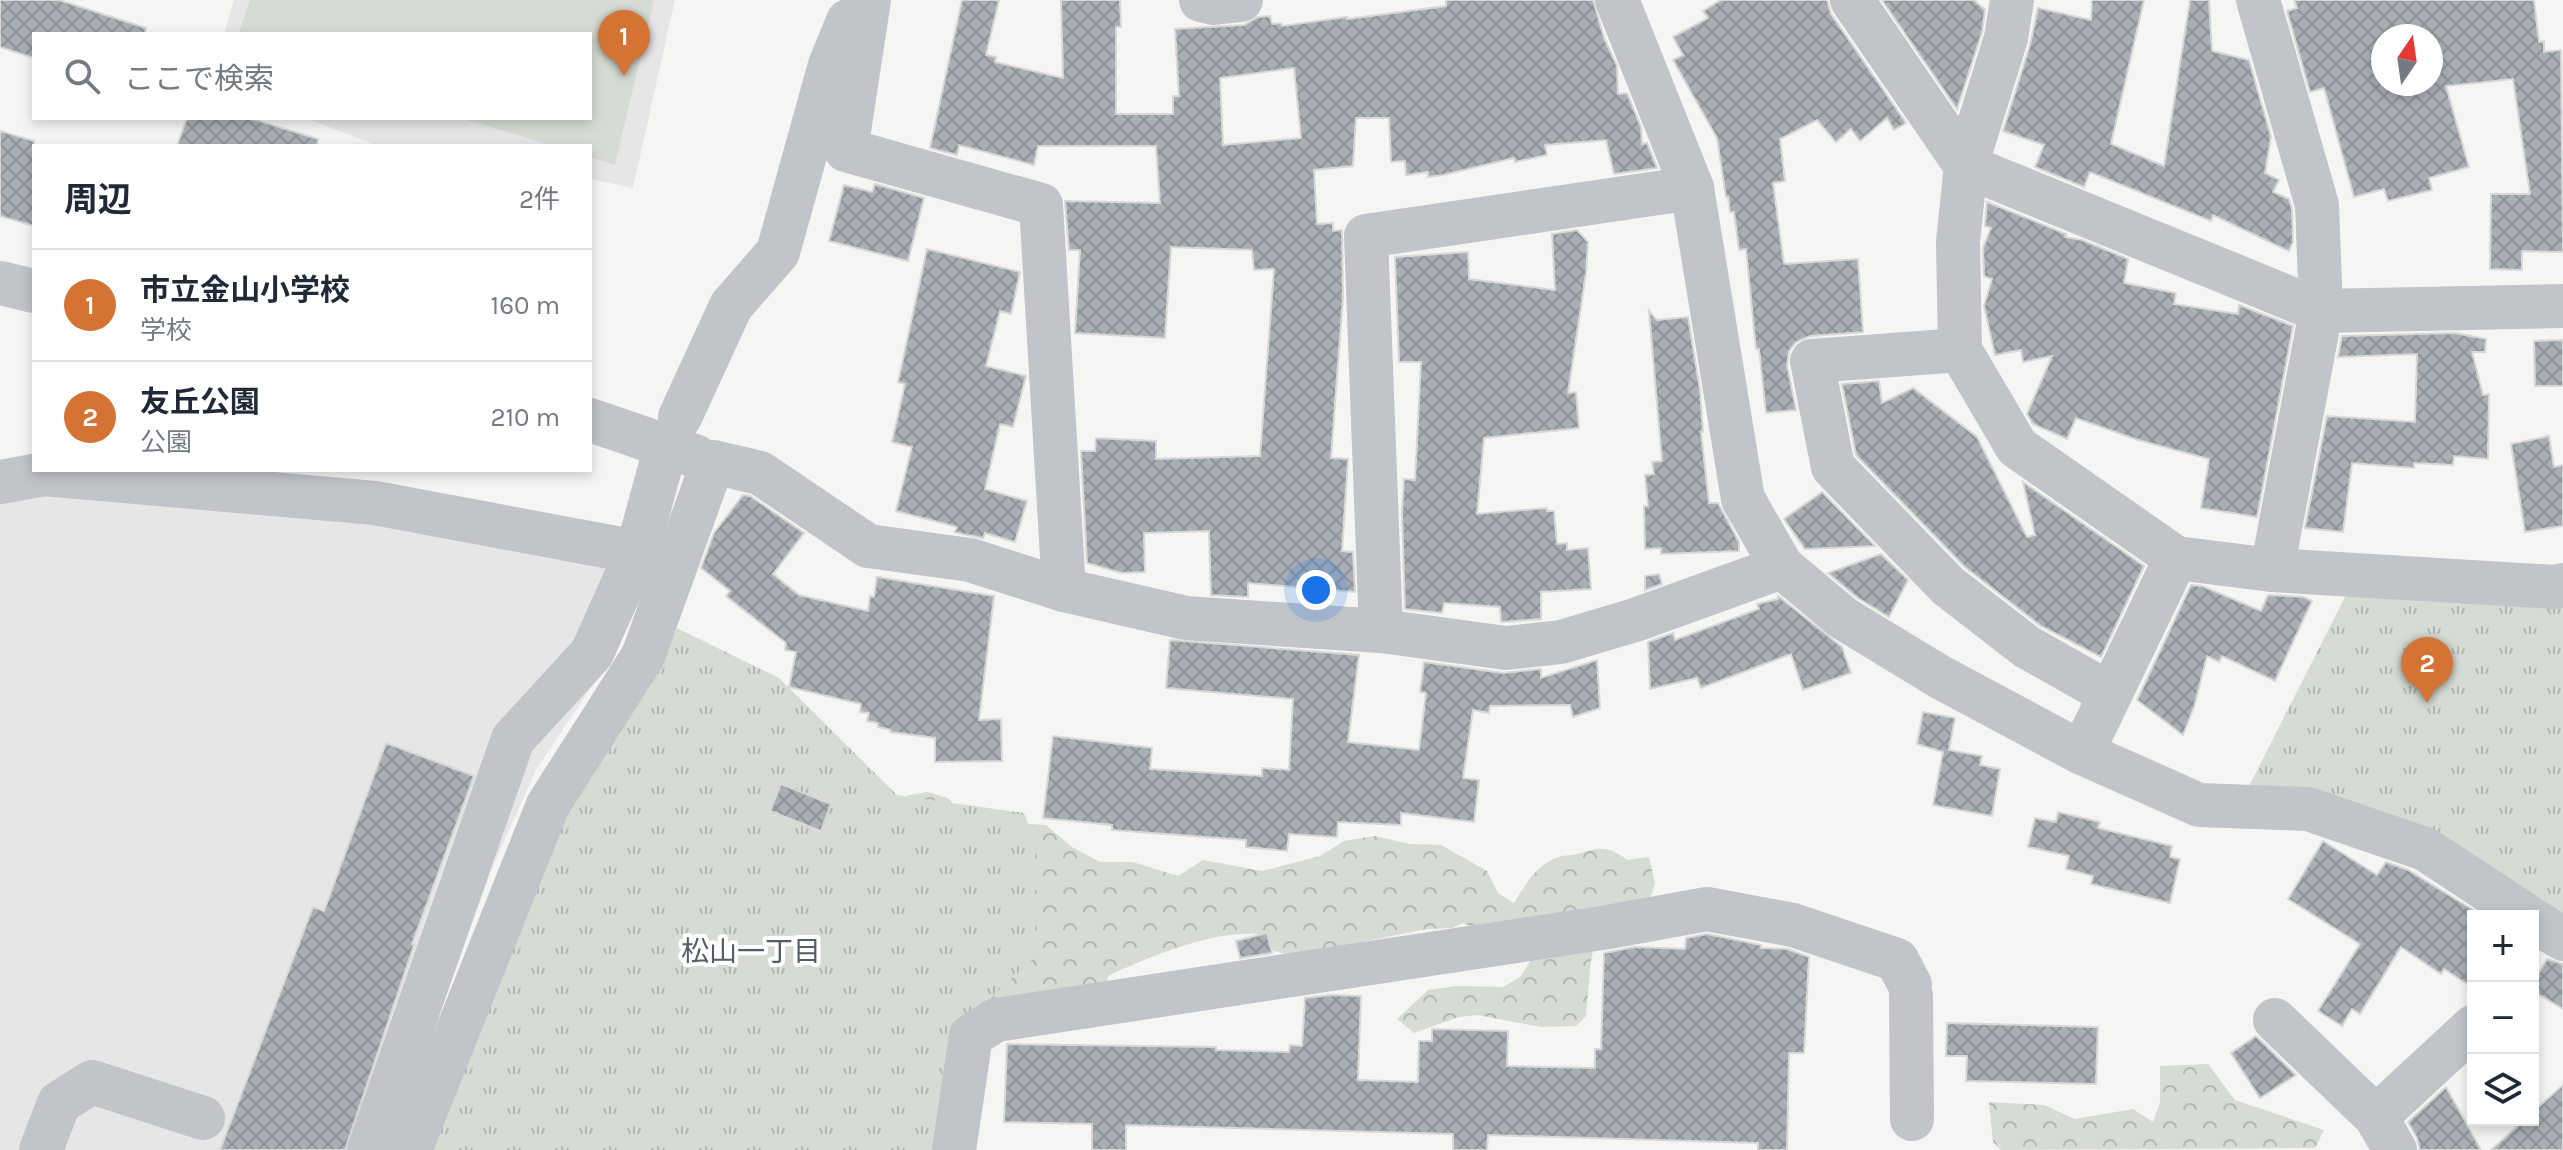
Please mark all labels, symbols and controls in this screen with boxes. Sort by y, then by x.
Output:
pin: 1 [598,10,650,76]
north arrow [2371,24,2443,96]
search box [32,32,592,120]
icon: search [60,54,104,98]
text: ここで検索 [124,61,274,97]
text: 周辺 [64,180,132,220]
text: 2件 [519,184,560,215]
text: 市立金山小学校 [140,272,350,308]
text: 1 [85,290,95,321]
text: 160 m [491,290,560,321]
text: 学校 [140,315,192,346]
text: 友丘公園 [140,384,260,420]
text: 2 [82,402,98,433]
text: 210 m [490,402,560,433]
text: 公園 [140,427,192,458]
your location [1296,570,1336,610]
pin: 2 [2401,637,2453,703]
map controls [2467,910,2539,1126]
button: + [2467,910,2539,982]
district label: 松山一丁目 [681,935,821,968]
button: − [2467,982,2539,1054]
button: layers [2467,1054,2539,1126]

